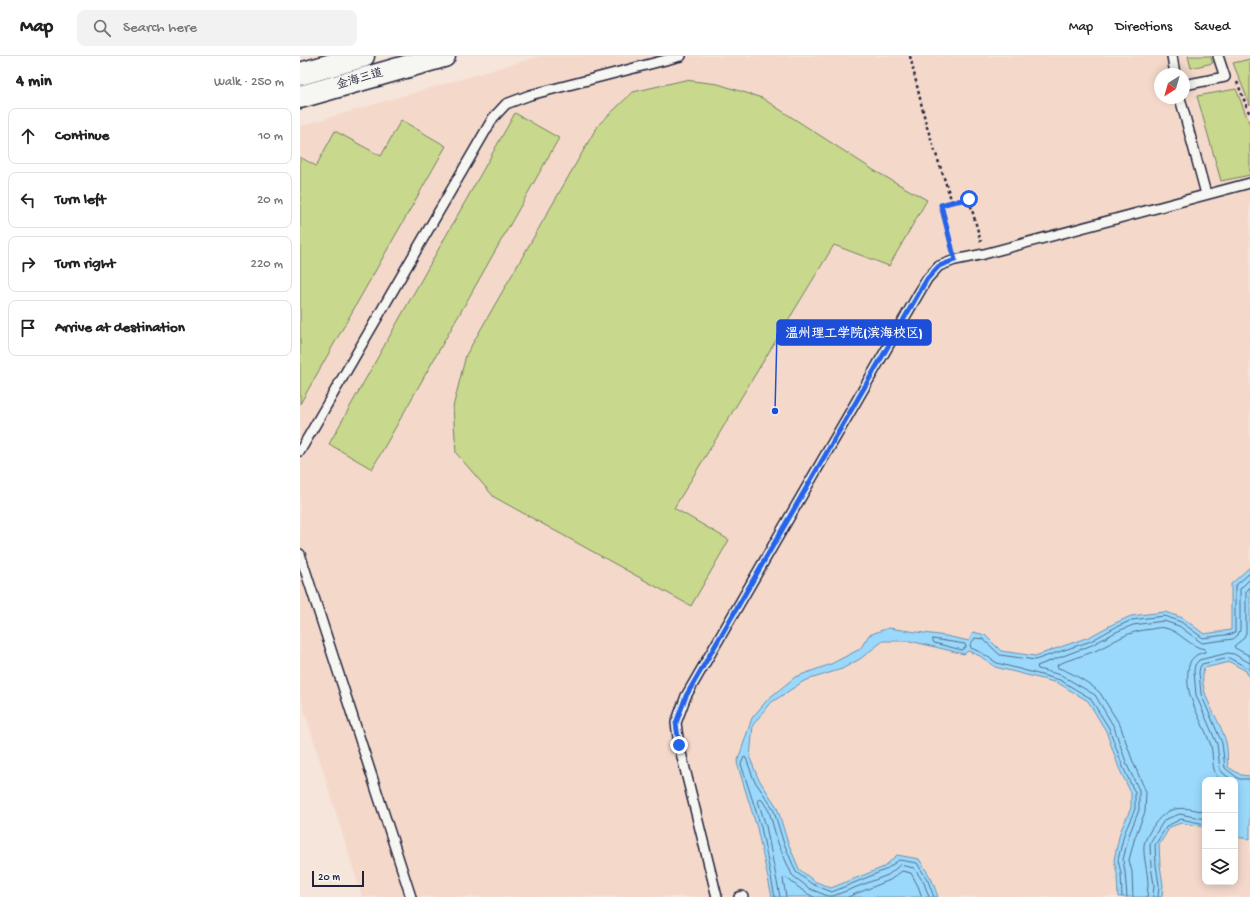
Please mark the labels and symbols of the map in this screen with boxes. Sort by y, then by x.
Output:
street label: 金海三道 [335,66,385,93]
north arrow [1154,68,1190,104]
route start [960,190,978,208]
callout: 温州理工学院(滨海校区) [777,320,931,345]
text: 温州理工学院(滨海校区) [785,325,923,342]
route end [670,736,688,754]
scale bar [312,869,364,888]

